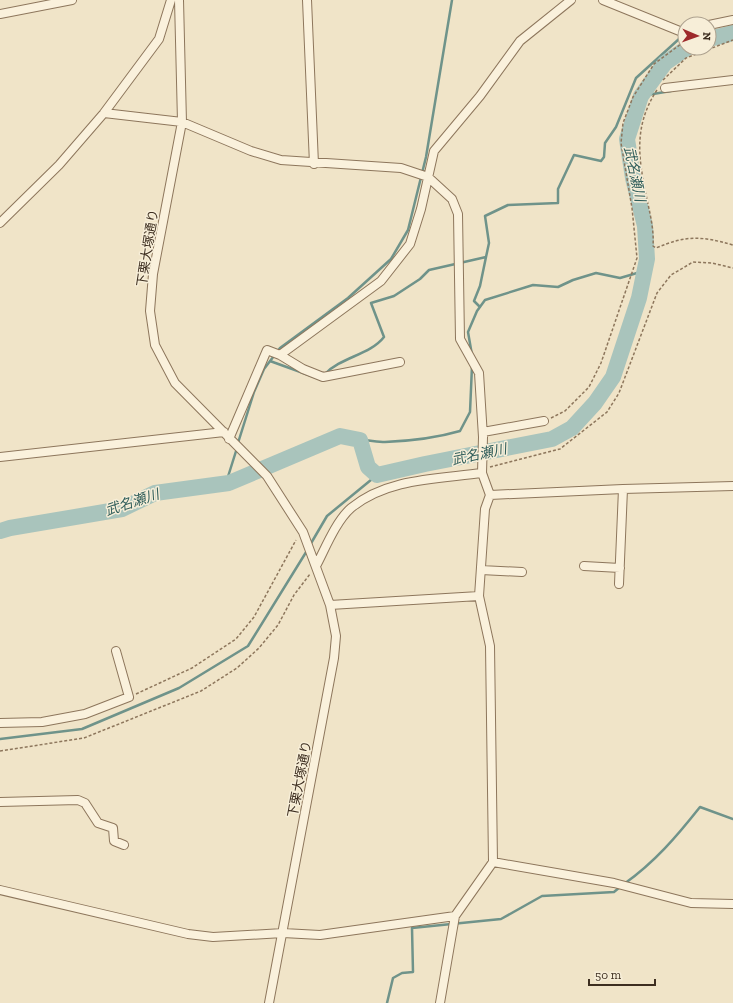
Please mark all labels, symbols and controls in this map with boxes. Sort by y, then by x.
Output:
north arrow [677,16,717,56]
text: N [700,32,713,41]
water label: 武名瀬川 [620,145,649,205]
street label: 下栗大塚通り [134,208,161,288]
water label: 武名瀬川 [450,440,510,469]
water label: 武名瀬川 [103,485,163,519]
street label: 下栗大塚通り [285,739,314,819]
scale bar [589,961,655,987]
text: 50 m [595,968,622,982]

